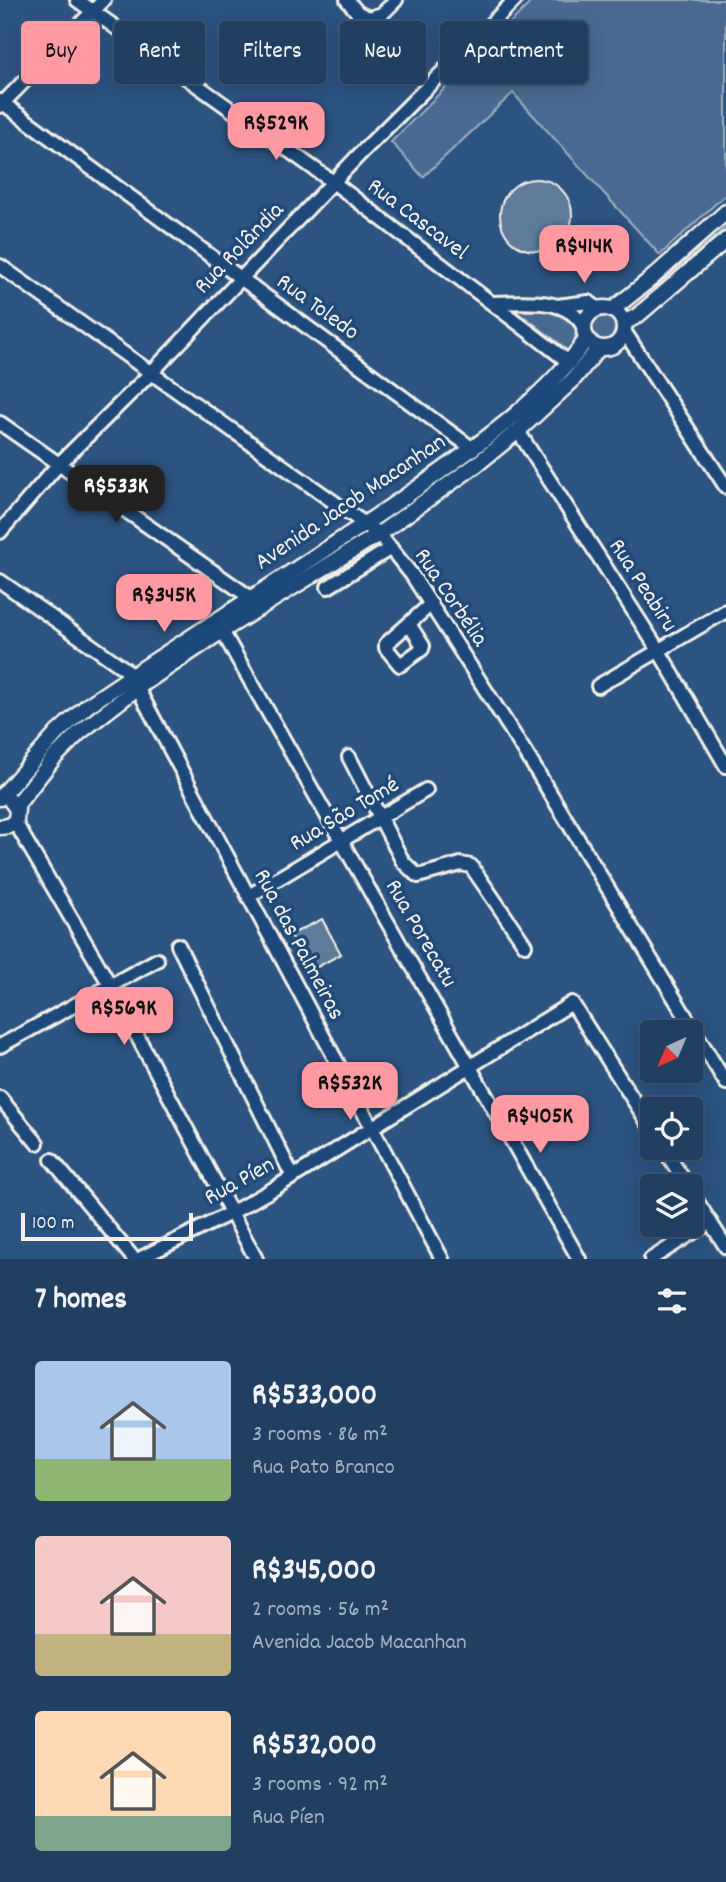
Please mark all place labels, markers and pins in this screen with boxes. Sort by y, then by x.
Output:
pin: R$529K [219,102,333,162]
pin: R$414K [527,226,641,285]
pin: R$533K [59,466,173,525]
pin: R$345K [107,574,221,634]
pin: R$569K [67,988,181,1047]
pin: R$532K [293,1062,407,1122]
pin: R$405K [483,1096,597,1155]

